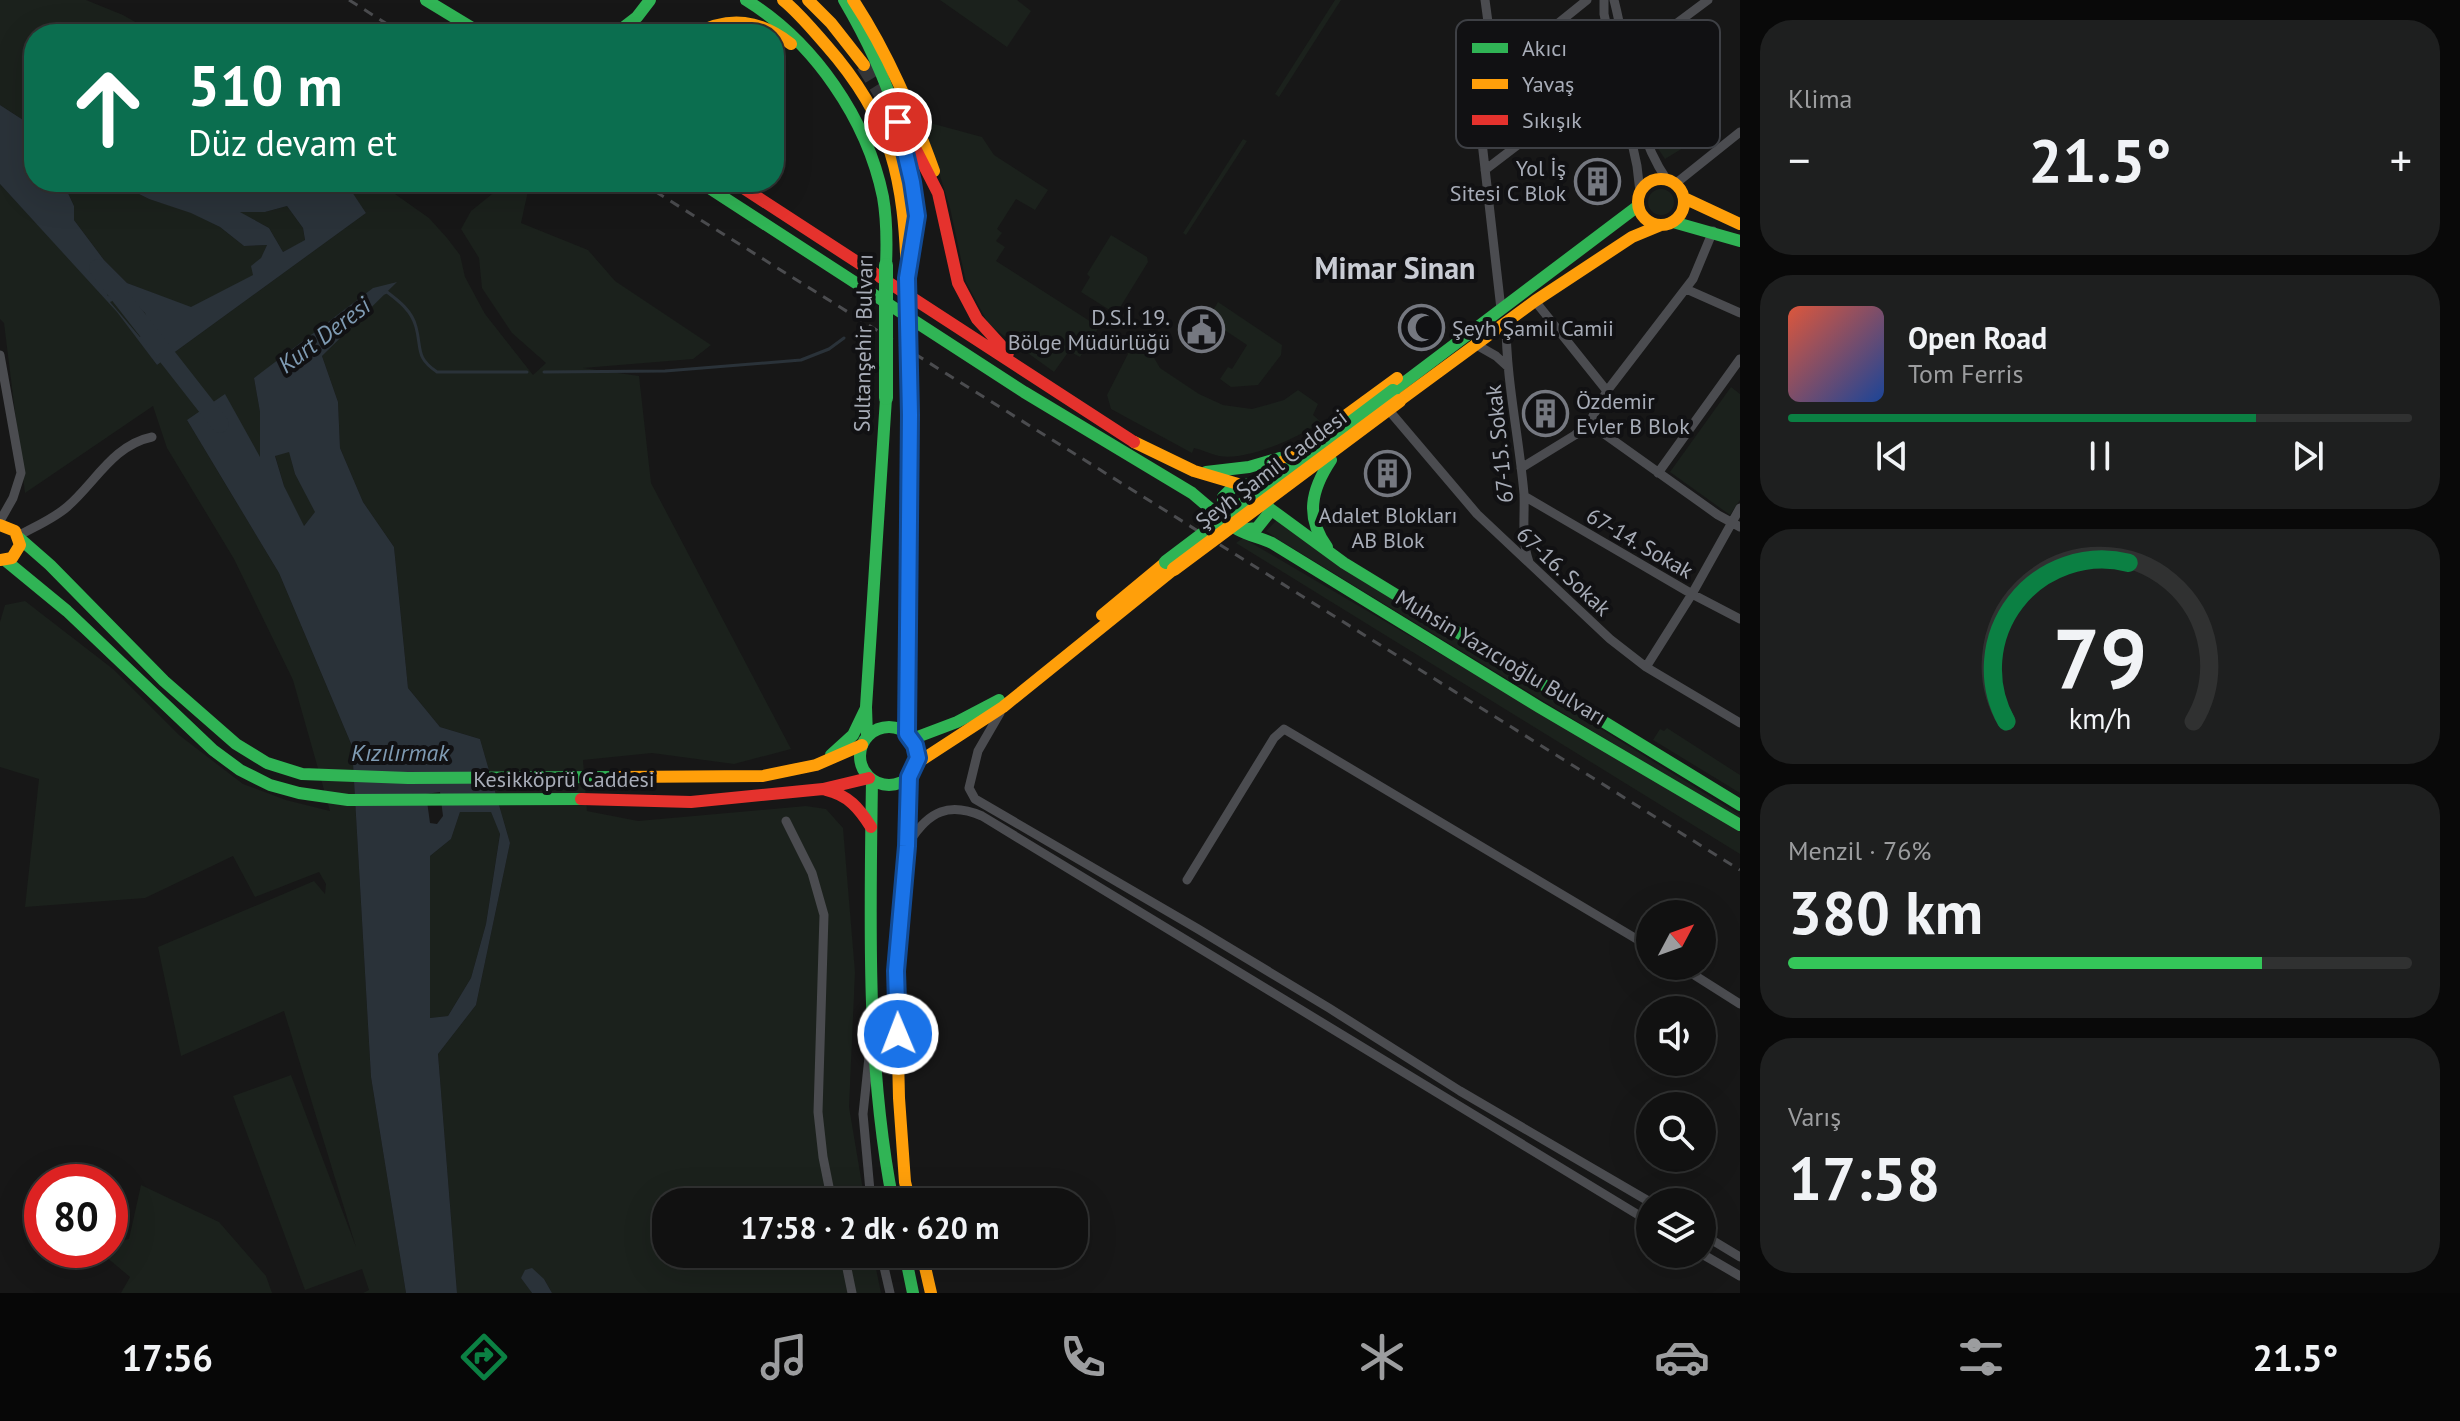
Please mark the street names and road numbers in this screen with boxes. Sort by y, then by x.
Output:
street label: Sultanşehir Bulvarı [847,254,879,432]
street label: 67-15. Sokak [1479,383,1519,505]
street label: Şeyh Şamil Caddesi [1190,403,1352,535]
street label: 67-14. Sokak [1582,501,1699,585]
street label: 67-16. Sokak [1511,520,1617,622]
street label: Muhsin Yazıcıoğlu Bulvarı [1391,583,1611,731]
street label: Kesikköprü Caddesi [473,765,655,793]

